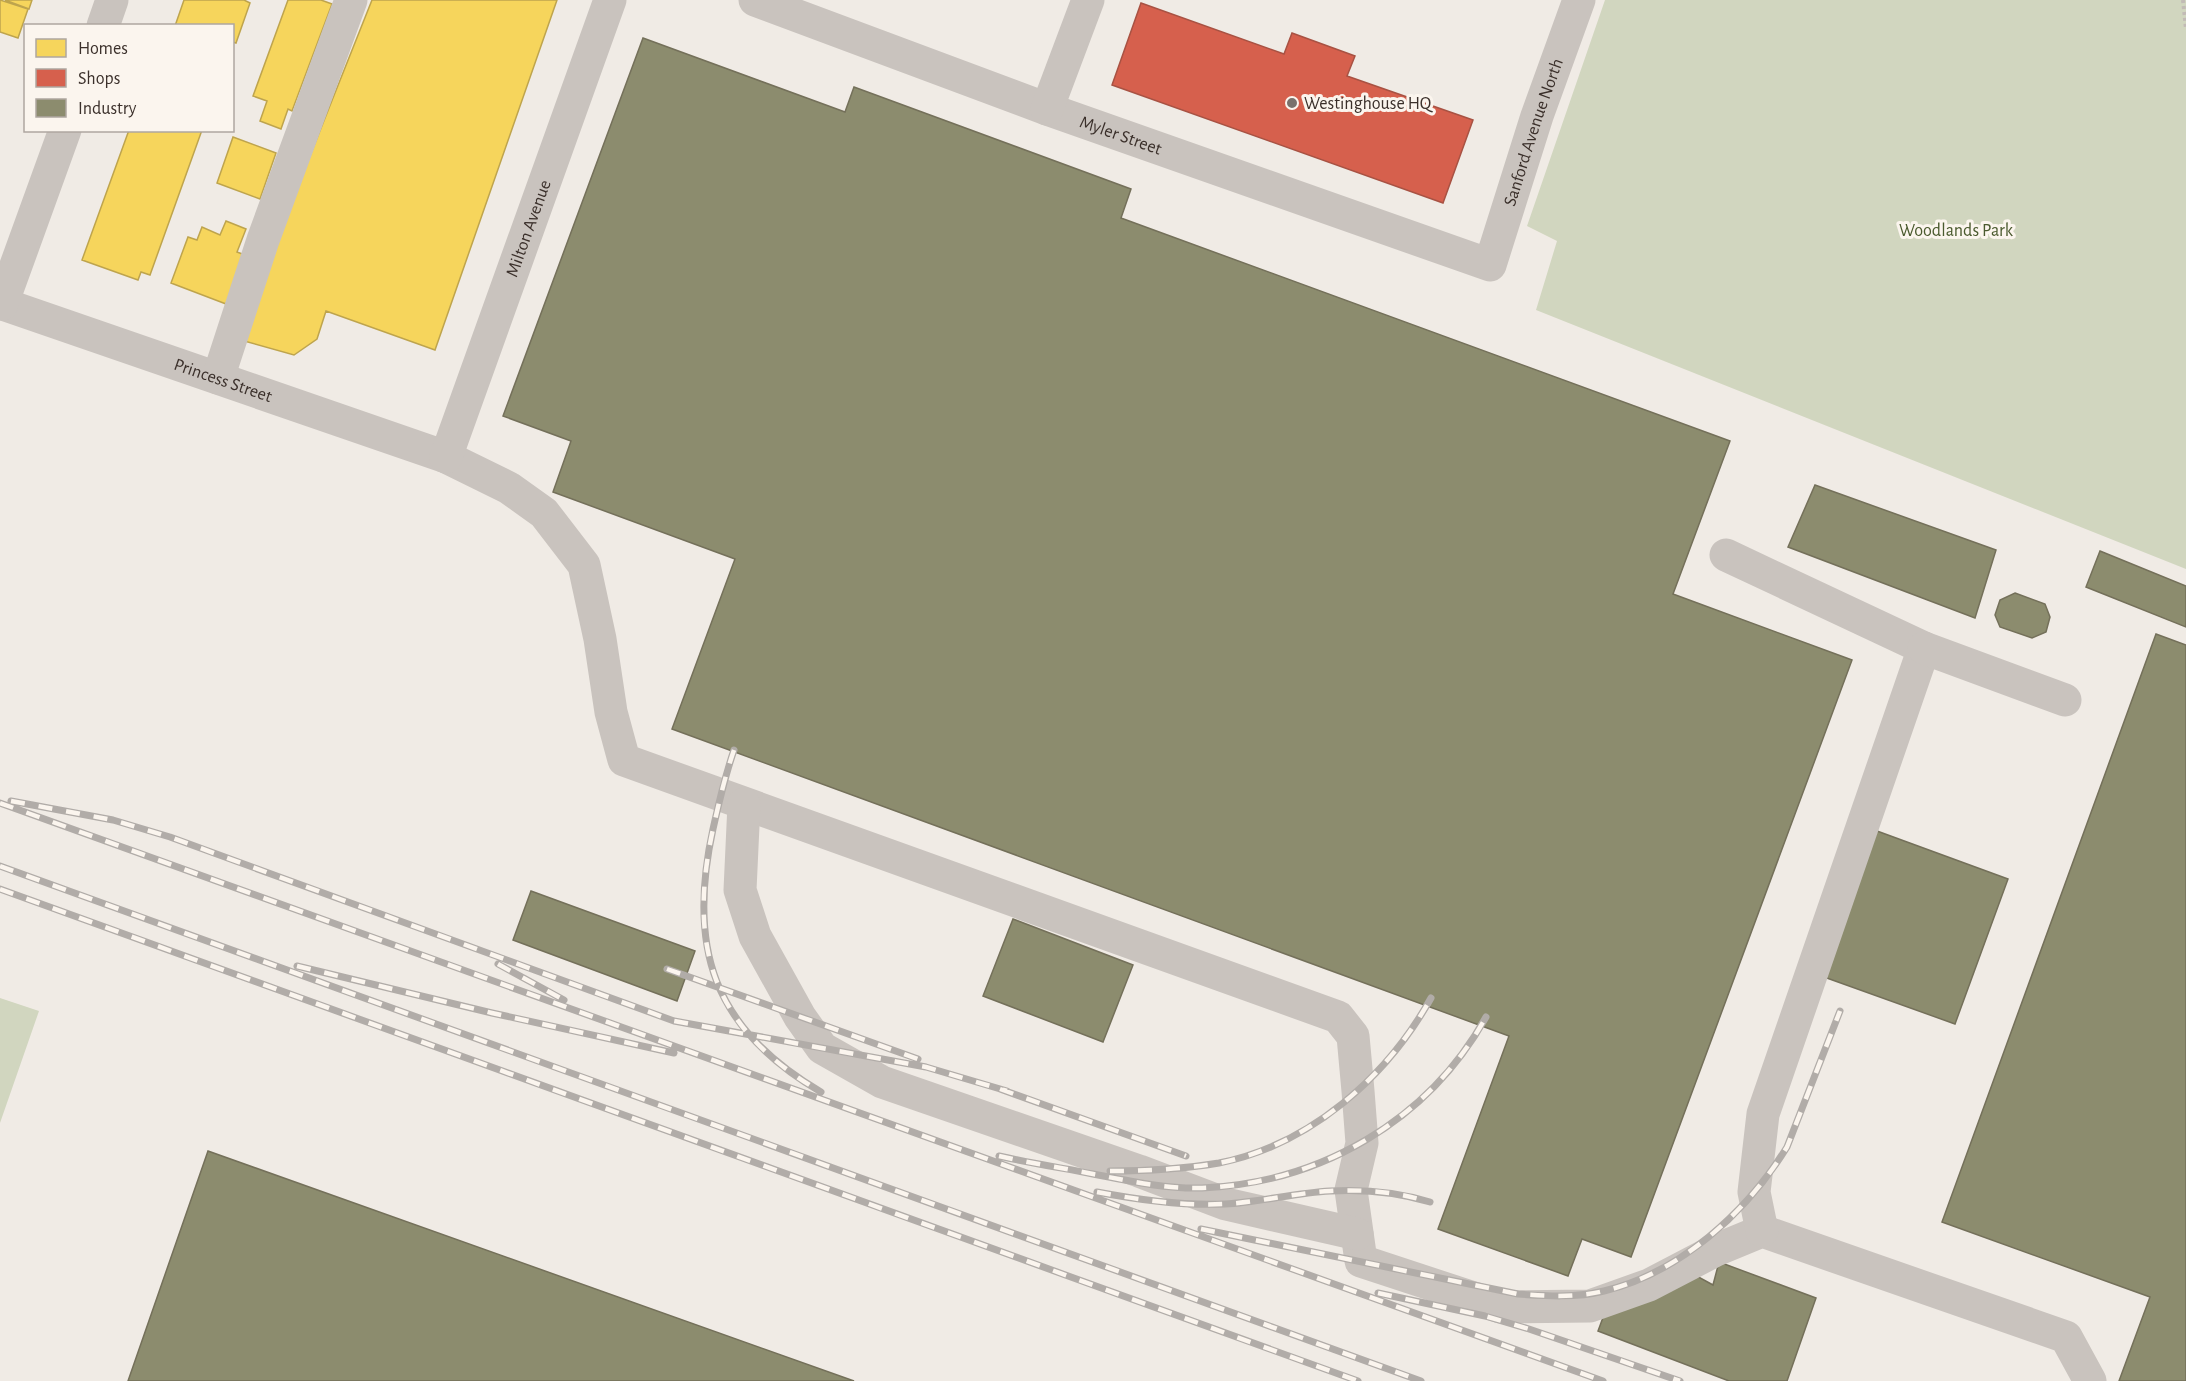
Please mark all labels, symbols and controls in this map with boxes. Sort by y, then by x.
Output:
legend [24,24,234,132]
text: Homes [78,40,128,58]
street label: Sanford Avenue North [1501,56,1567,208]
text: Shops [78,70,120,88]
place label: Westinghouse HQ [1304,95,1434,113]
marker: Westinghouse HQ [1285,96,1299,110]
text: Industry [78,100,137,118]
street label: Myler Street [1077,113,1164,159]
street label: Milton Avenue [503,178,555,280]
park label: Woodlands Park [1899,222,2014,240]
street label: Princess Street [171,356,274,406]

